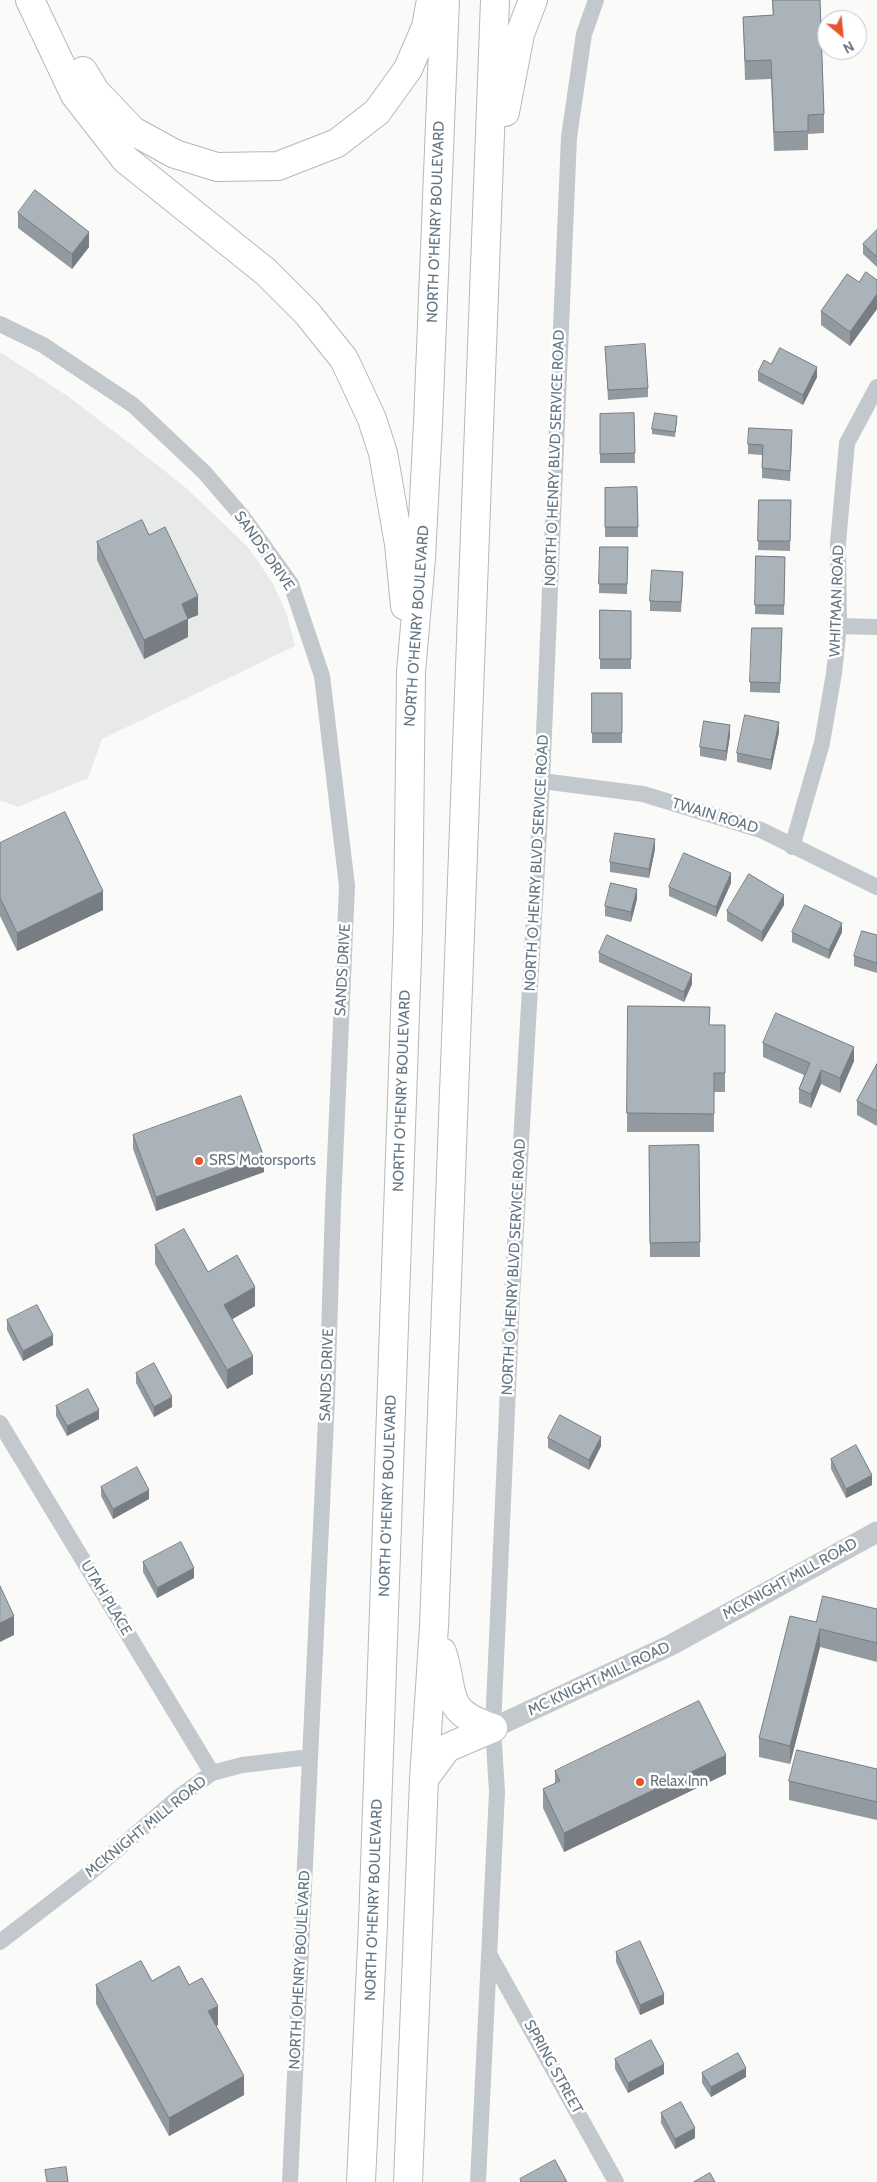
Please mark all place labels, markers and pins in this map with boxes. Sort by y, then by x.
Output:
place label: SRS Motorsports [209,1152,316,1170]
marker: SRS Motorsports [193,1155,205,1167]
place label: Relax Inn [650,1773,708,1791]
marker: Relax Inn [634,1776,646,1788]

